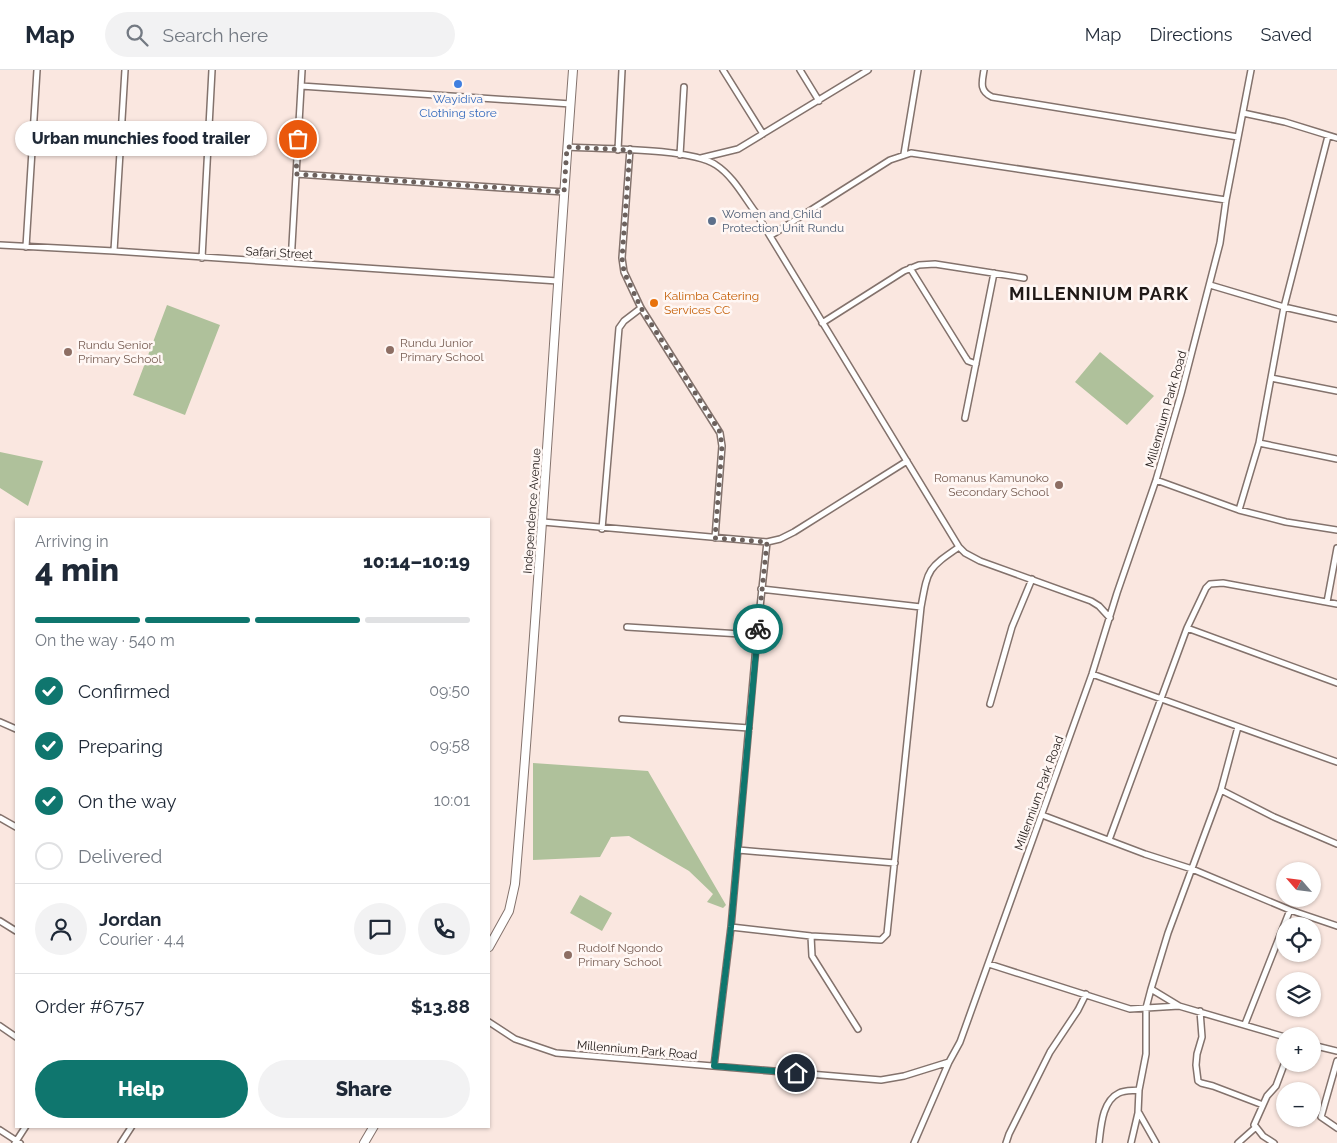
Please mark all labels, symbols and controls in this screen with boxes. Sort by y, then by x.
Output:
search box [105,12,455,57]
text: Map [25,20,75,49]
icon: search [123,21,151,49]
text: Search here [163,24,268,46]
text: Map [1085,24,1121,45]
text: Directions [1149,24,1233,45]
text: Saved [1261,24,1312,45]
marker: Wayidiva Clothing store [452,78,464,90]
place label: Wayidiva Clothing store [419,92,497,120]
pin [277,118,319,160]
callout: Urban munchies food trailer [16,122,268,156]
icon: bag [284,125,312,153]
text: Urban munchies food trailer [32,129,250,148]
place label: Women and Child Protection Unit Rundu [722,207,844,235]
marker: Women and Child Protection Unit Rundu [706,215,718,227]
street label: Safari Street [245,244,313,262]
district label: MILLENNIUM PARK [1009,283,1189,304]
place label: Kalimba Catering Services CC [664,289,759,317]
marker: Kalimba Catering Services CC [648,297,660,309]
place label: Rundu Junior Primary School [400,336,484,364]
place label: Rundu Senior Primary School [78,338,162,366]
marker: Rundu Junior Primary School [384,344,396,356]
marker: Rundu Senior Primary School [62,346,74,358]
street label: Millennium Park Road [1143,349,1189,469]
street label: Independence Avenue [521,448,543,574]
place label: Romanus Kamunoko Secondary School [934,471,1050,499]
marker: Romanus Kamunoko Secondary School [1053,479,1065,491]
text: Arriving in [35,532,109,551]
text: 10:14–10:19 [363,550,470,572]
text: 4 min [35,551,119,588]
courier [733,604,783,654]
icon: bike [744,615,772,643]
text: On the way · 540 m [35,631,175,650]
icon: check [35,677,63,705]
text: Confirmed [78,680,170,702]
text: 09:50 [429,681,470,700]
icon: check [35,732,63,760]
street label: Millennium Park Road [1012,734,1066,852]
text: Preparing [78,735,163,757]
text: 09:58 [430,736,470,755]
icon: check [35,787,63,815]
text: On the way [78,790,177,812]
text: 10:01 [434,791,470,810]
text: Delivered [78,845,162,867]
north arrow [1276,862,1321,908]
map controls [1276,862,1321,1127]
button: person [35,903,87,955]
button: chat [354,903,406,955]
button: phone [418,903,470,955]
text: Jordan [99,908,162,930]
button: locate [1276,917,1321,962]
text: Courier · 4.4 [99,930,184,949]
place label: Rudolf Ngondo Primary School [578,941,663,969]
marker: Rudolf Ngondo Primary School [562,949,574,961]
button: layers [1276,972,1321,1017]
text: Order #6757 [35,995,144,1017]
text: $13.88 [411,995,470,1017]
button: + [1276,1027,1321,1072]
street label: Millennium Park Road [576,1038,698,1062]
pin [775,1052,817,1094]
icon: home [782,1059,810,1087]
button: Help [35,1060,248,1118]
button: Share [258,1060,470,1118]
button: − [1276,1082,1321,1127]

